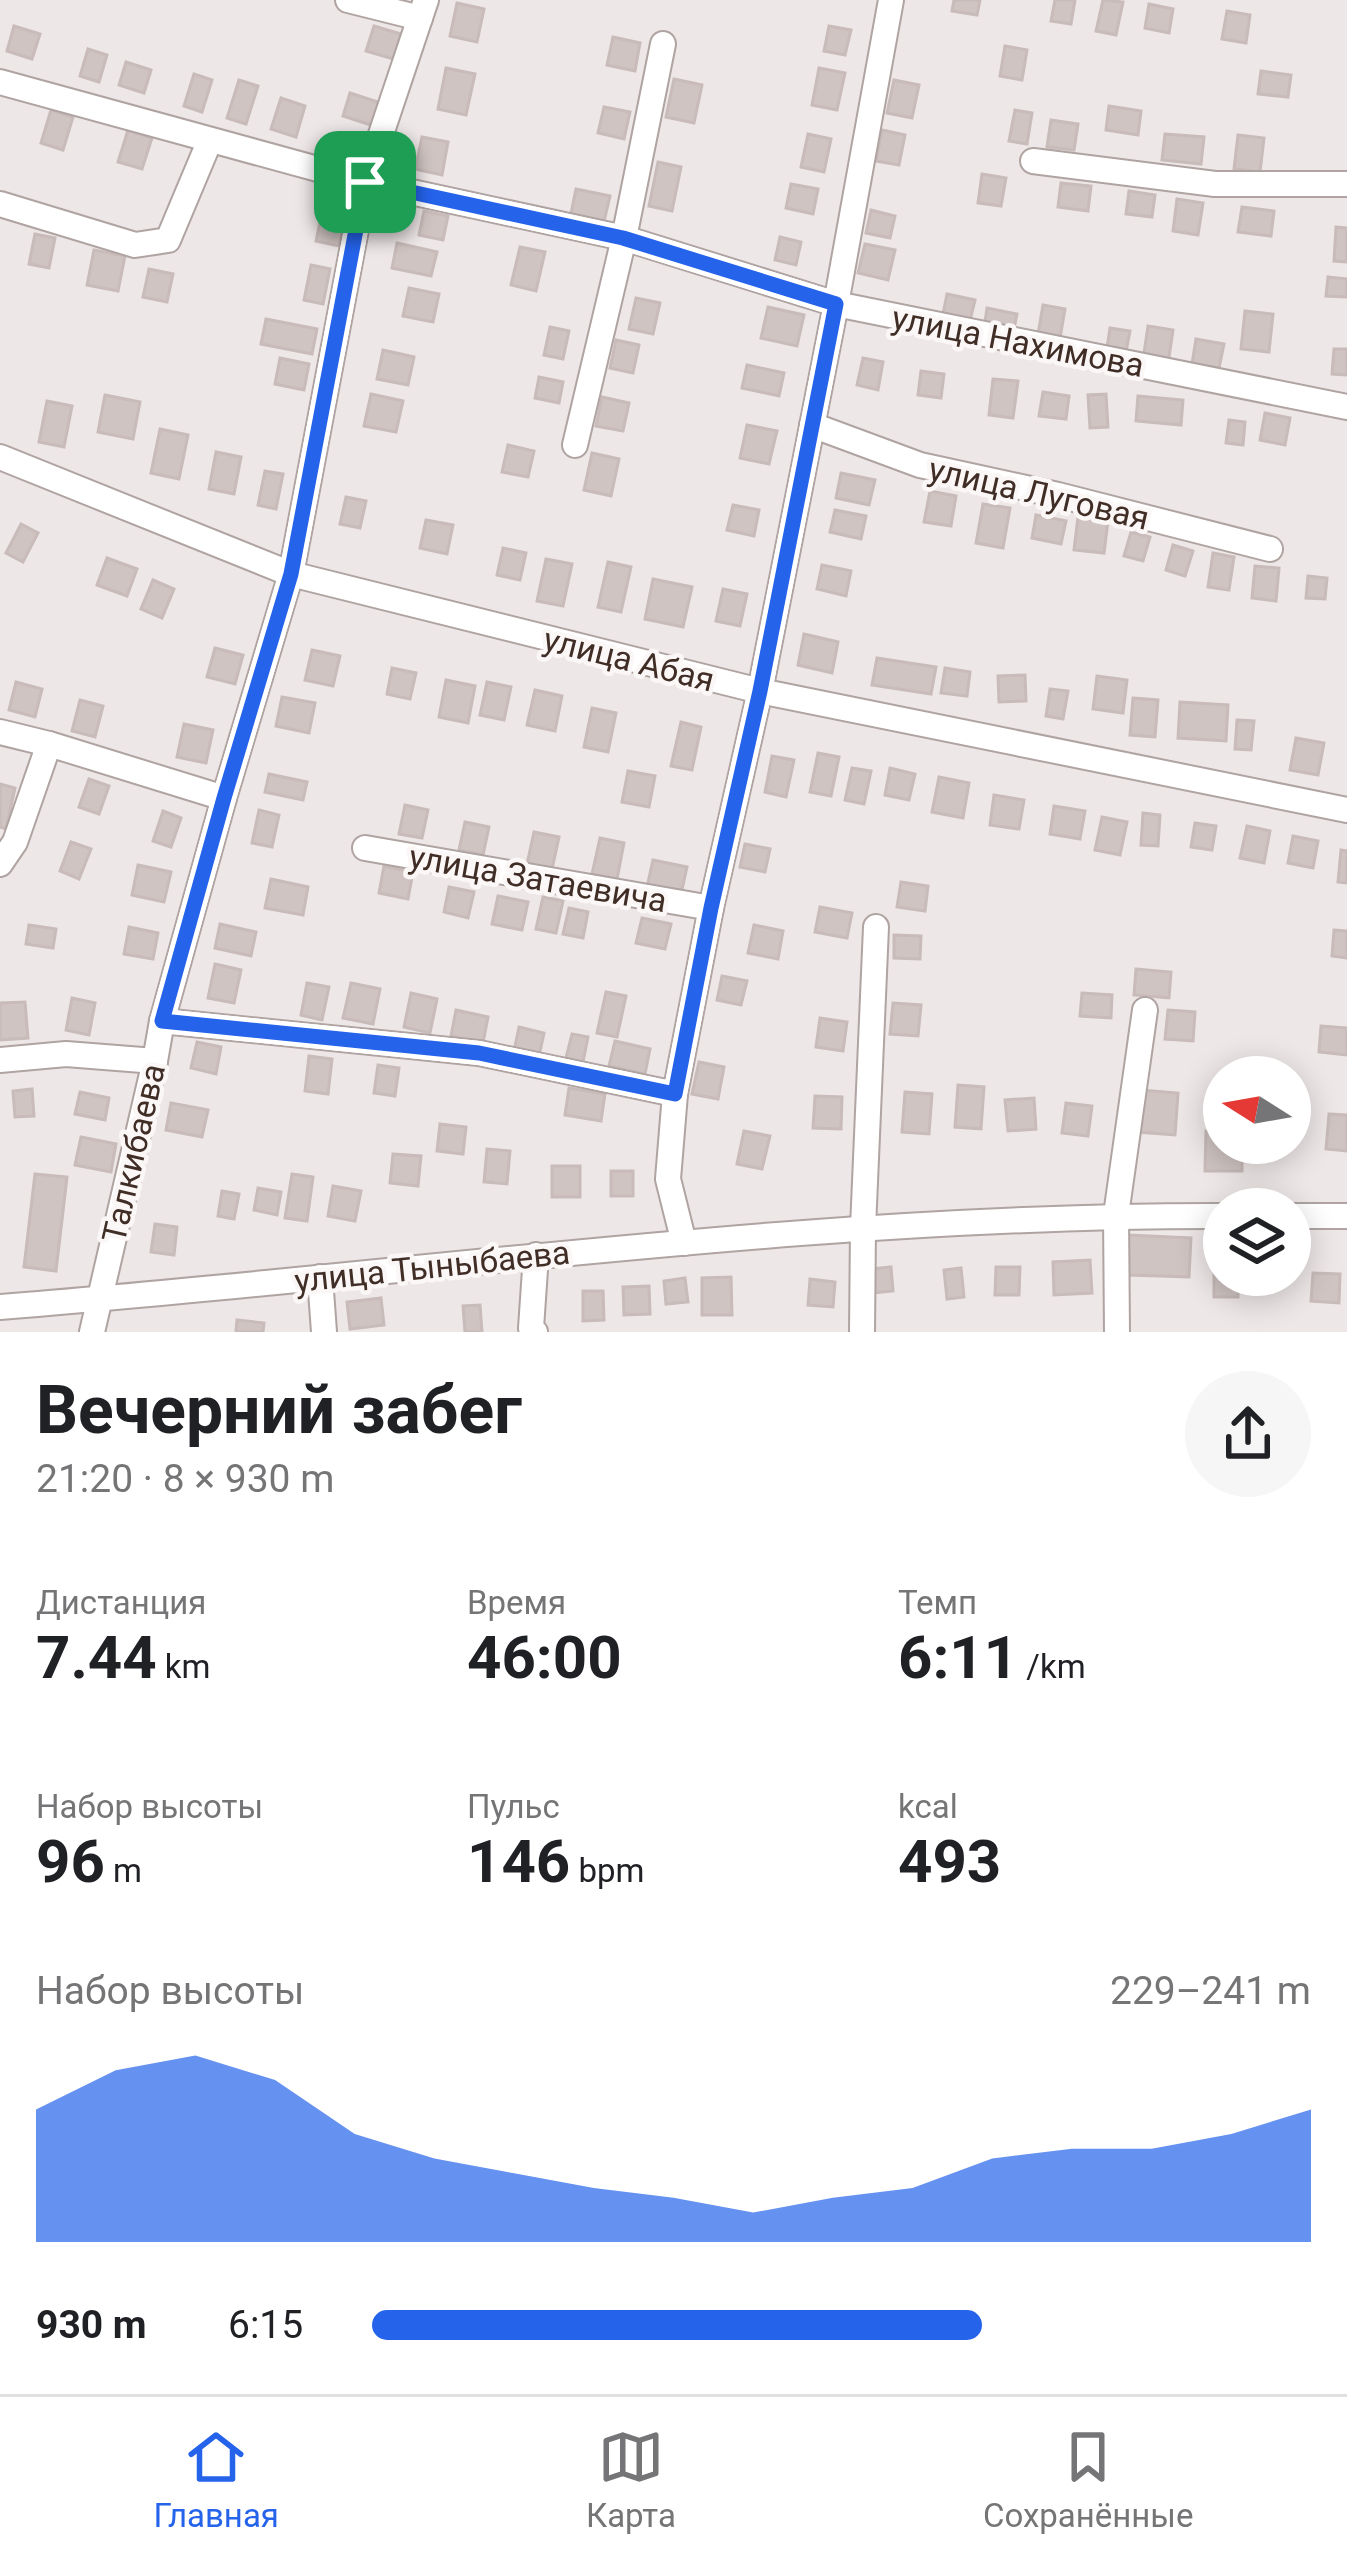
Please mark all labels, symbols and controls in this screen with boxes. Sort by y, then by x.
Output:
pin [314,131,416,233]
icon: arrive [332,149,398,215]
street label: улица Нахимова [889,298,1147,385]
street label: улица Луговая [925,449,1153,538]
street label: улица Абая [539,619,718,700]
street label: улица Затаевича [406,837,670,920]
north arrow [1203,1056,1311,1164]
map controls [1203,1056,1311,1296]
street label: Талкибаева [94,1060,173,1246]
button: layers [1203,1188,1311,1296]
street label: улица Тыныбаева [293,1233,572,1300]
button: share [1185,1371,1311,1497]
text: Вечерний забег [36,1372,522,1449]
text: 21:20 · 8 × 930 m [36,1456,334,1502]
text: Дистанция [36,1583,206,1622]
text: Время [467,1583,566,1622]
text: Темп [898,1583,977,1622]
text: 7.44 [36,1622,157,1693]
text: 46:00 [467,1622,622,1693]
text: 6:11 [898,1622,1018,1693]
text: km [157,1647,211,1686]
text: /km [1018,1647,1086,1686]
text: Набор высоты [36,1787,263,1826]
text: Пульс [467,1787,560,1826]
text: kcal [898,1787,958,1826]
text: 96 [36,1826,105,1897]
text: 146 [467,1826,570,1897]
text: 493 [898,1826,1001,1897]
text: m [105,1851,142,1890]
text: bpm [570,1851,644,1890]
text: Набор высоты [36,1968,304,2014]
text: 229–241 m [1110,1968,1311,2014]
text: 930 m [36,2302,147,2348]
text: 6:15 [228,2302,303,2348]
tab: Главная [154,2424,279,2535]
tab: Карта [586,2424,676,2535]
tab: Сохранённые [983,2424,1193,2535]

